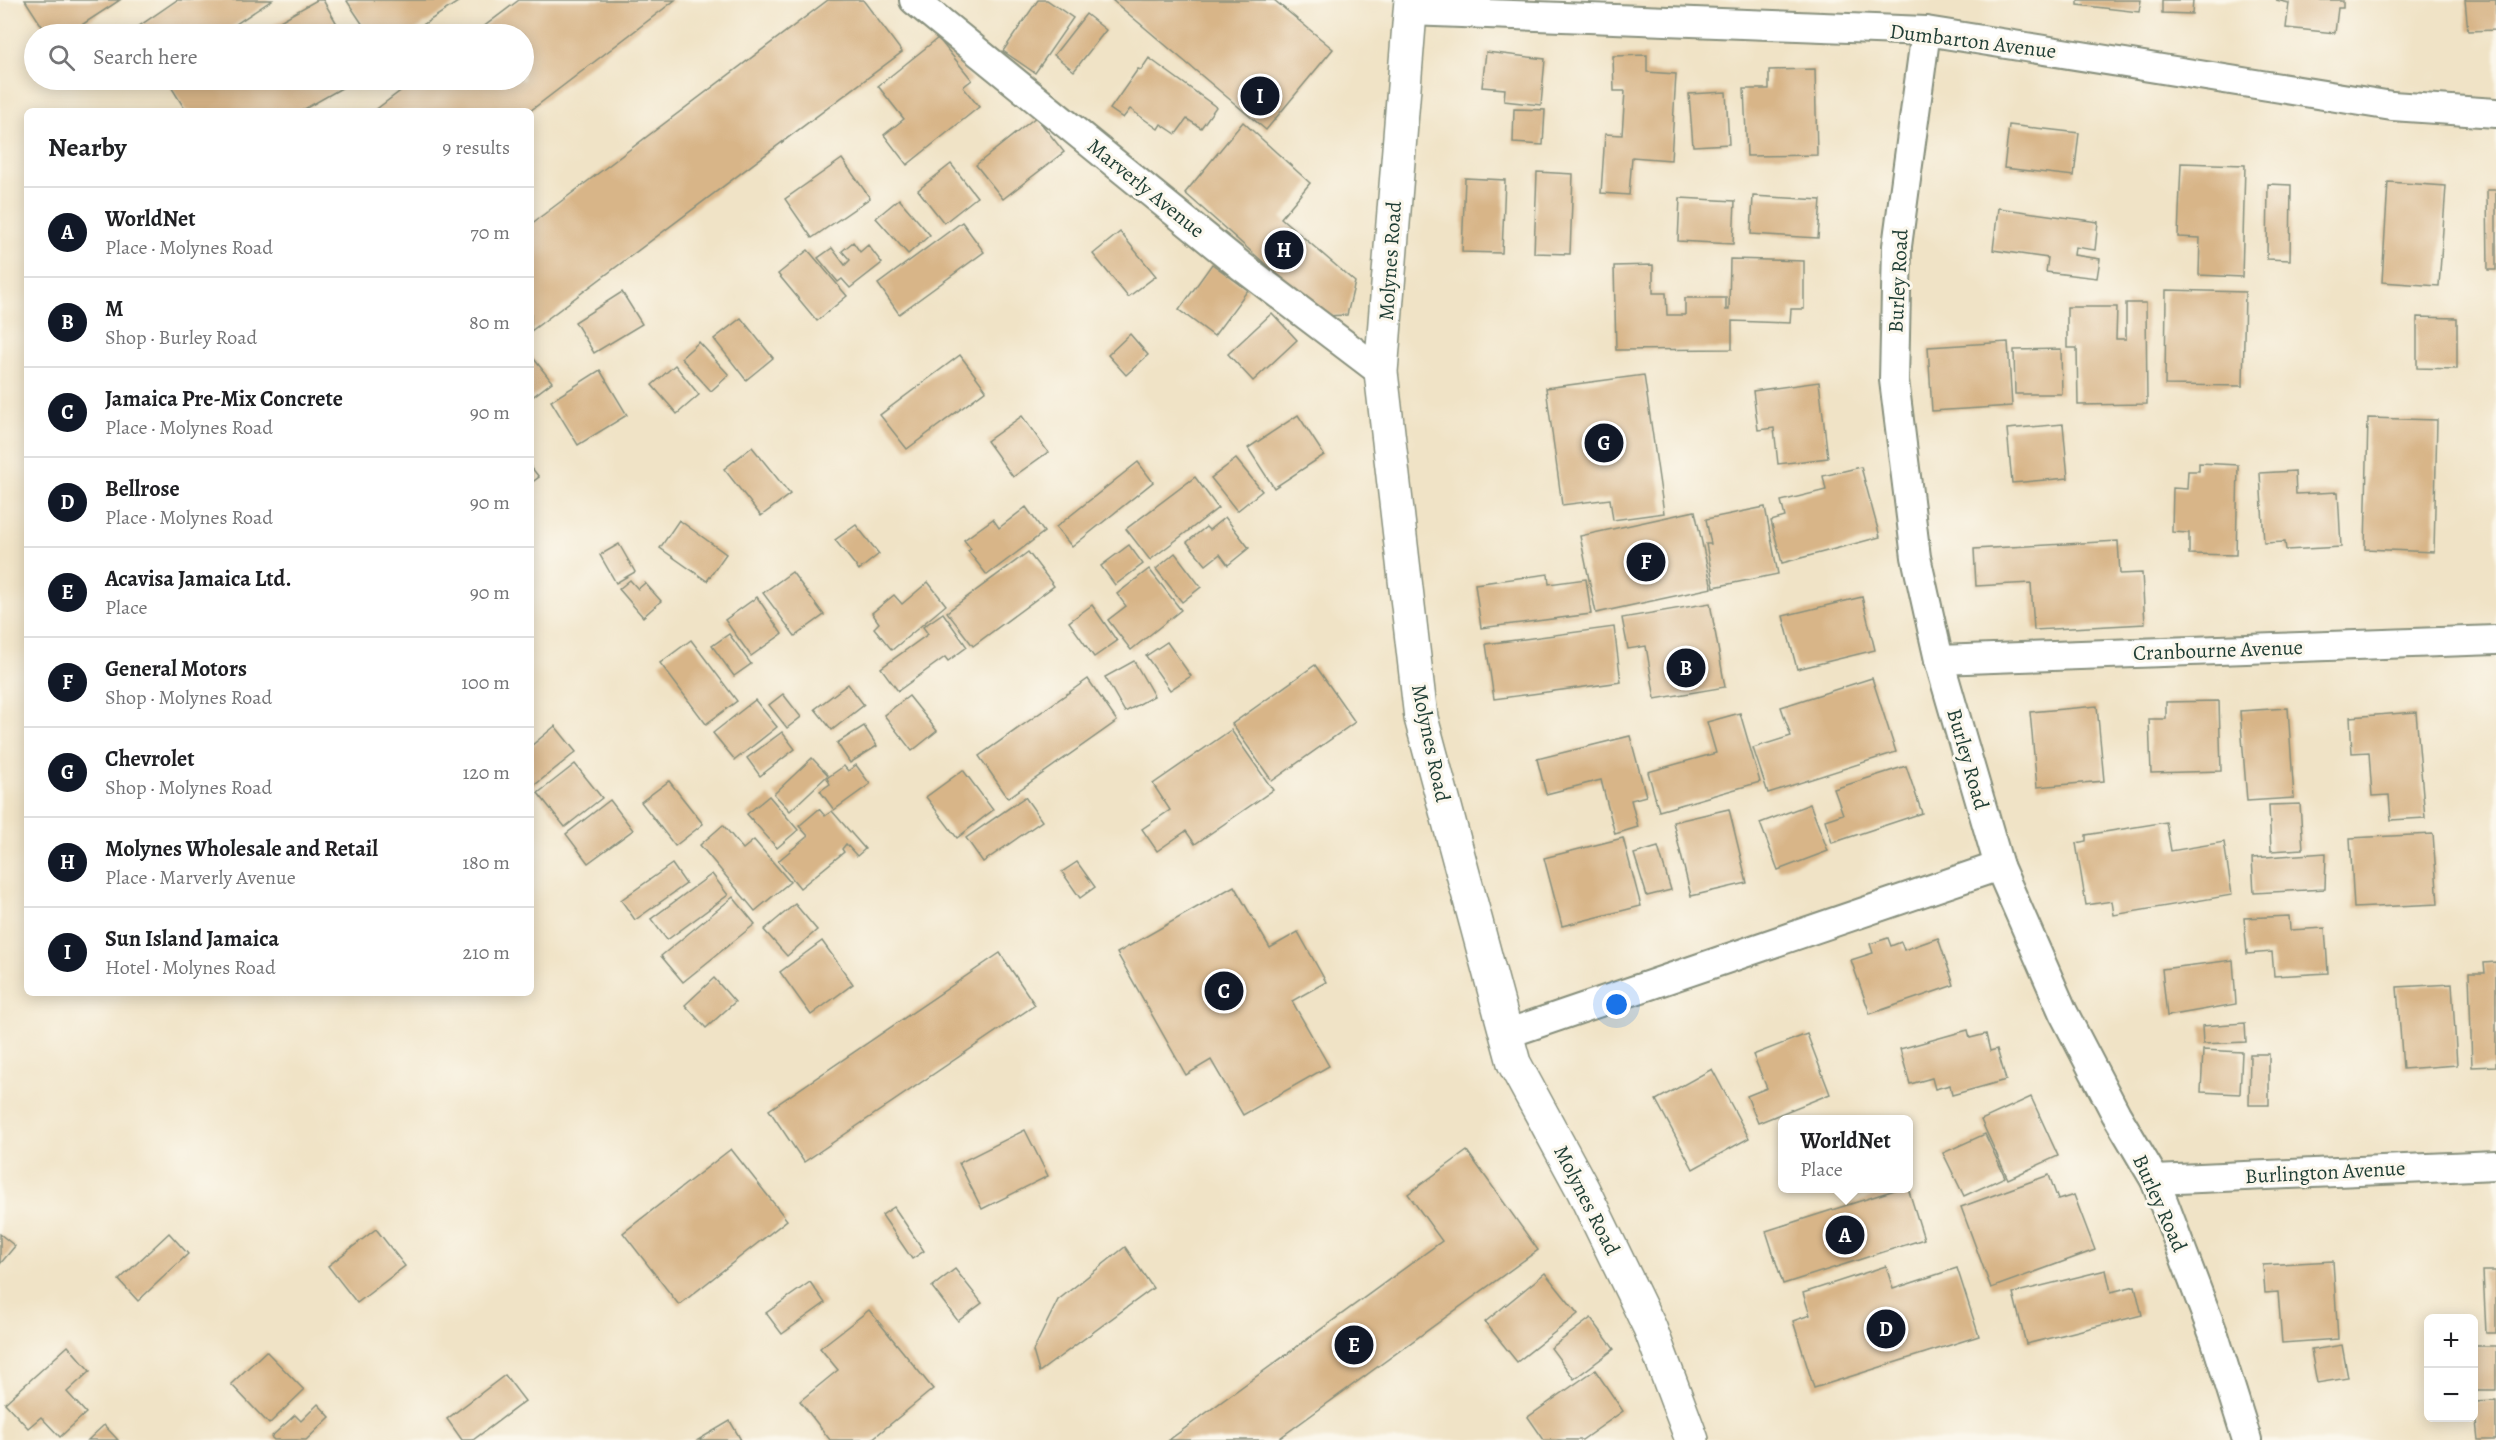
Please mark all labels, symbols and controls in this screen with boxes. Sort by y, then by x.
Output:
street label: Dumbarton Avenue [1888,17,2058,65]
search box [24,24,534,90]
icon: search [45,41,78,74]
text: Search here [93,42,198,72]
pin: I [1240,74,1280,118]
text: Nearby [48,130,127,165]
street label: Marverly Avenue [1081,132,1211,244]
text: 9 results [442,134,510,161]
street label: Molynes Road [1372,200,1408,322]
text: WorldNet [105,204,196,234]
text: A [61,219,74,246]
text: 70 m [470,219,510,246]
pin: H [1264,228,1304,272]
street label: Burley Road [1881,228,1915,334]
text: Place · Molynes Road [105,234,273,261]
text: M [105,294,124,324]
text: B [61,309,74,336]
text: 80 m [469,309,510,336]
text: Shop · Burley Road [105,324,257,351]
text: Jamaica Pre-Mix Concrete [105,384,343,414]
text: C [61,399,74,426]
text: 90 m [470,399,510,426]
text: Place · Molynes Road [105,414,273,441]
pin: G [1584,420,1624,466]
text: Bellrose [105,474,180,504]
text: D [61,489,74,516]
text: 90 m [470,489,510,516]
text: Place · Molynes Road [105,504,273,531]
pin: F [1626,540,1666,584]
text: Acavisa Jamaica Ltd. [105,564,292,594]
text: E [62,579,73,606]
text: 90 m [470,579,510,606]
text: Place [105,594,147,621]
street label: Cranbourne Avenue [2133,633,2303,667]
pin: B [1666,646,1706,690]
text: General Motors [105,654,247,684]
text: F [62,669,73,696]
text: 100 m [461,669,510,696]
street label: Molynes Road [1405,682,1457,805]
text: Shop · Molynes Road [105,684,272,711]
street label: Burley Road [1940,705,1996,813]
text: Chevrolet [105,744,194,774]
text: G [61,759,74,786]
text: 120 m [462,759,510,786]
text: Shop · Molynes Road [105,774,272,801]
text: Molynes Wholesale and Retail [105,834,378,864]
text: H [60,849,75,876]
text: 180 m [462,849,510,876]
text: Place · Marverly Avenue [105,864,296,891]
text: Sun Island Jamaica [105,924,279,954]
text: I [64,939,71,966]
text: 210 m [462,939,510,966]
text: Hotel · Molynes Road [105,954,276,981]
pin: C [1204,968,1244,1014]
your location [1602,990,1631,1019]
popup [1778,1115,1913,1193]
text: WorldNet [1800,1126,1891,1156]
street label: Molynes Road [1547,1140,1627,1260]
street label: Burley Road [2126,1150,2194,1257]
street label: Burlington Avenue [2244,1154,2406,1190]
text: Place [1800,1156,1843,1183]
pin: A [1826,1212,1864,1258]
pin: D [1866,1306,1906,1352]
map controls [2424,1314,2478,1422]
button: + [2424,1314,2478,1368]
pin: E [1334,1322,1374,1368]
button: − [2424,1368,2478,1422]

